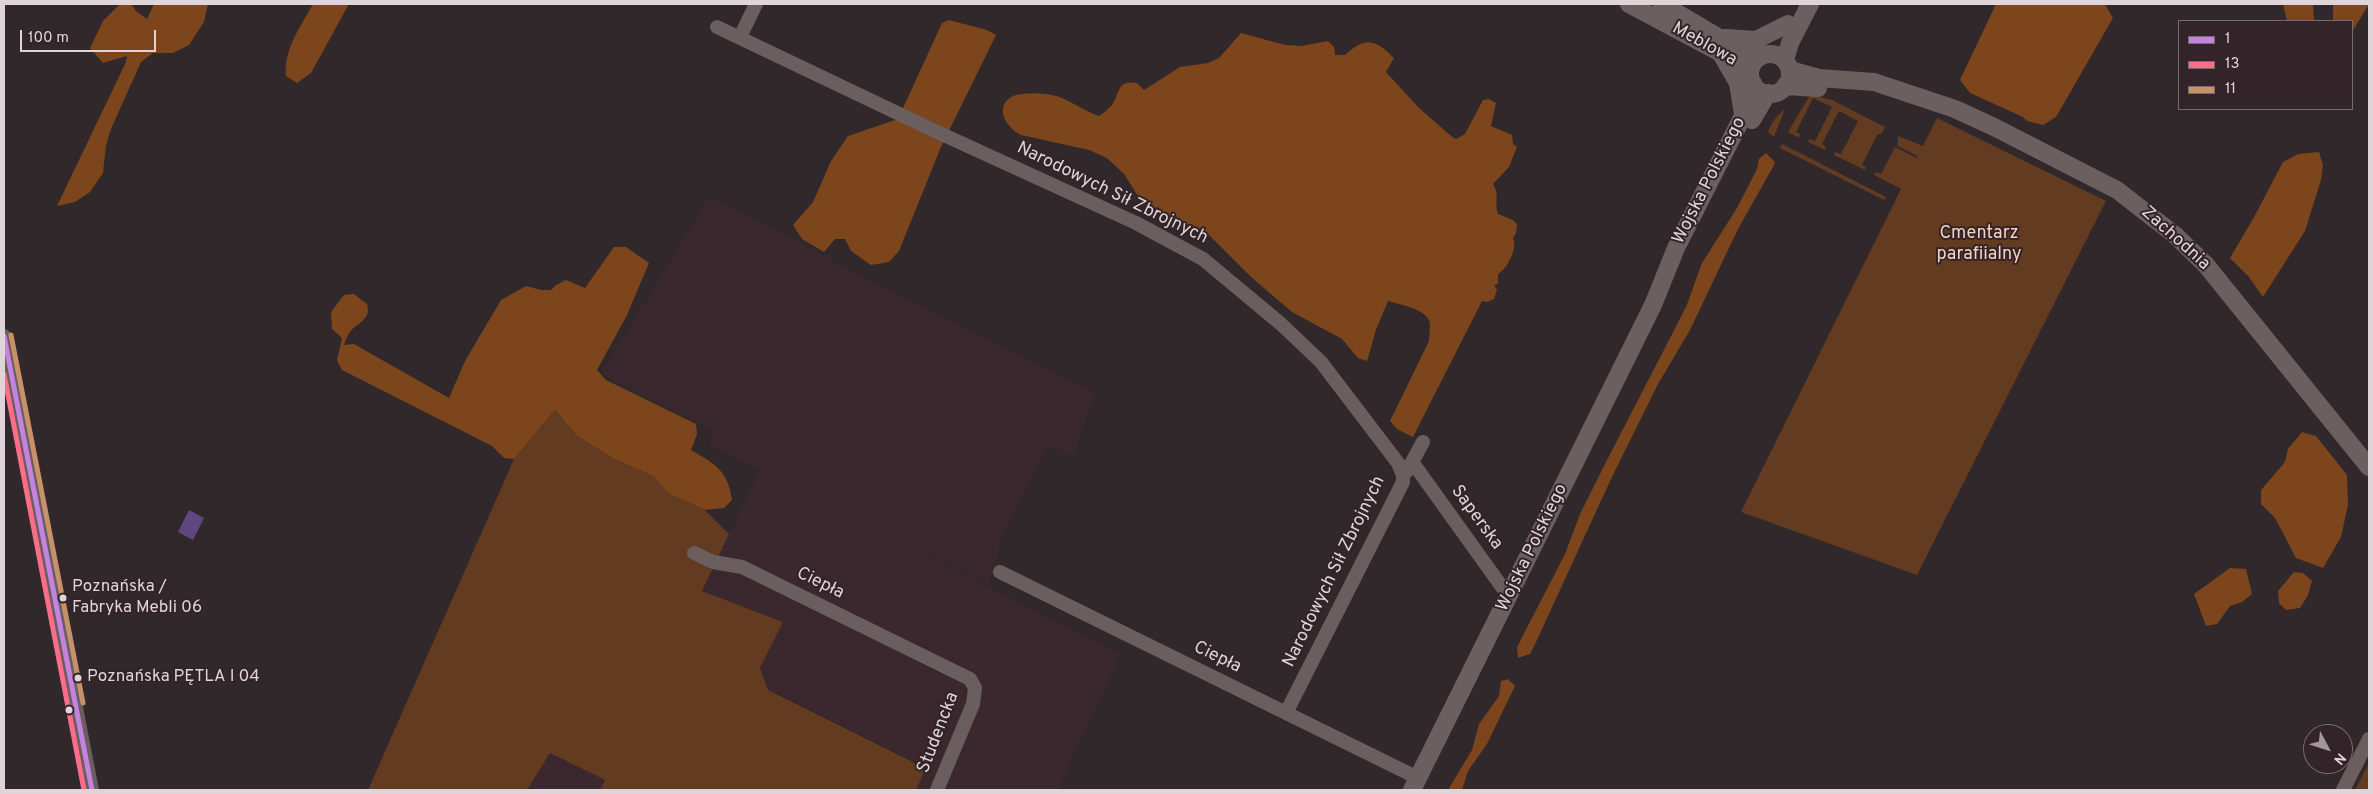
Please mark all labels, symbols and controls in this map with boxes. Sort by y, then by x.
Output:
street label: Meblowa [1668,18,1740,72]
scale bar [22,20,159,52]
legend [2178,20,2353,110]
text: 100 m [28,29,69,48]
text: 1 [2225,30,2231,49]
text: 13 [2225,55,2240,74]
text: 11 [2225,80,2236,99]
street label: Wojska Polskiego [1669,114,1751,248]
street label: Narodowych Sił Zbrojnych [1013,138,1211,250]
street label: Zachodnia [2136,202,2214,276]
park label: Cmentarz parafiialny [1936,223,2022,266]
street label: Narodowych Sił Zbrojnych [1279,473,1391,671]
street label: Saperska [1445,481,1507,555]
street label: Wojska Polskiego [1493,481,1573,615]
street label: Ciepła [793,563,847,605]
place label: Poznańska / Fabryka Mebli 06 [72,578,202,618]
marker: Poznańska / Fabryka Mebli 06 [58,593,68,603]
street label: Ciepła [1190,637,1244,679]
place label: Poznańska PĘTLA I 04 [87,668,260,688]
marker: Poznańska PĘTLA I 04 [73,673,83,683]
street label: Studencka [914,689,964,777]
unlabelled marker [64,705,74,715]
north arrow [2303,724,2353,774]
text: N [2329,749,2349,768]

